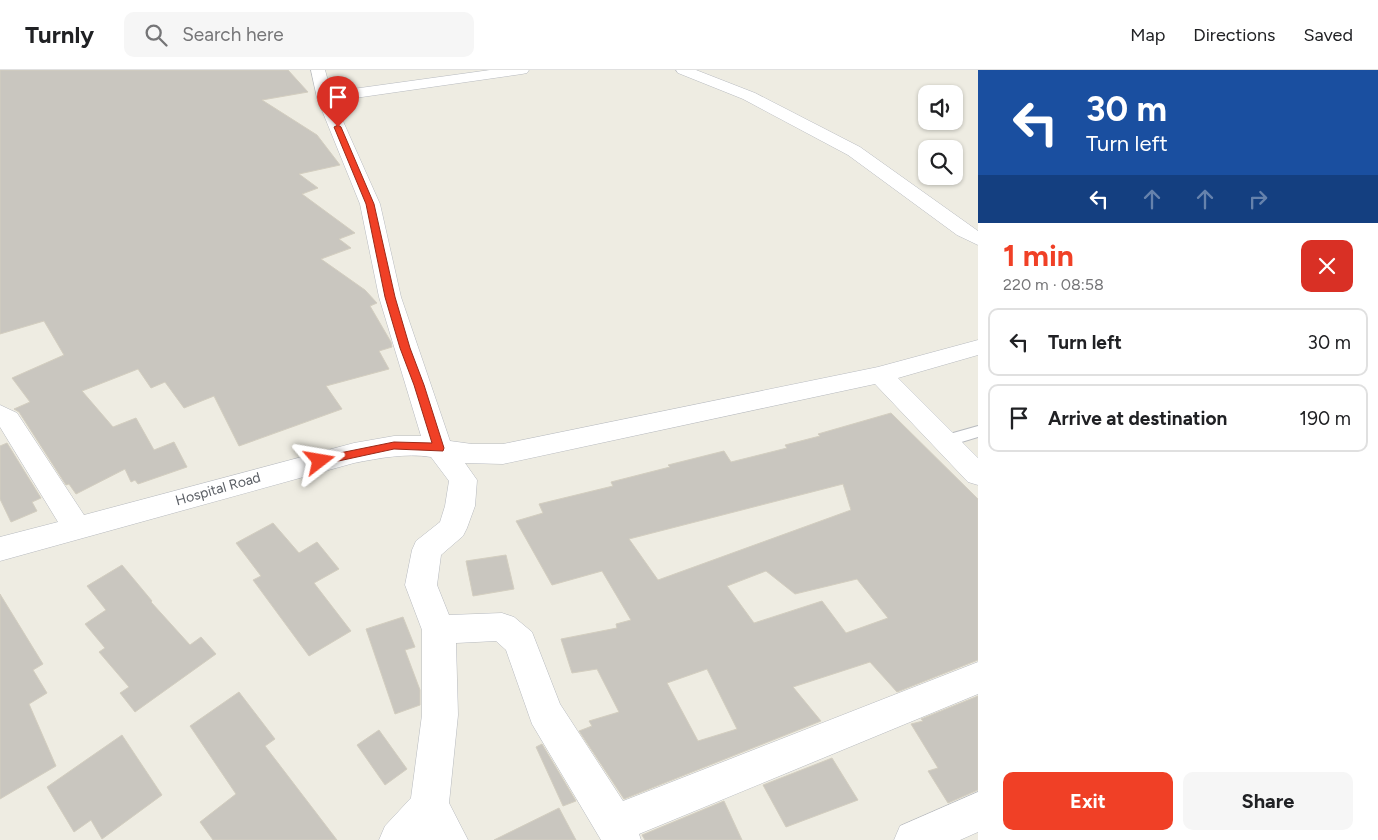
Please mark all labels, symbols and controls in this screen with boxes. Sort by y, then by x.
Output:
search box [124,12,474,57]
text: Turnly [25,20,94,49]
icon: search [142,21,170,49]
text: Search here [182,23,284,46]
text: Map [1130,24,1165,46]
text: Directions [1193,24,1275,46]
text: Saved [1303,24,1353,46]
pin [317,76,359,127]
icon: arrive [324,83,352,111]
map controls [918,85,963,185]
button: sound [918,85,963,130]
text: 30 m [1086,88,1167,130]
icon: left [1003,90,1068,155]
text: Turn left [1086,130,1168,157]
button: search [918,140,963,185]
icon: left [1085,185,1113,213]
icon: ahead [1138,185,1166,213]
icon: ahead [1191,185,1219,213]
icon: right [1244,185,1272,213]
text: 1 min [1003,237,1074,274]
button: close [1301,240,1353,292]
text: 220 m · 08:58 [1003,275,1104,294]
icon: left [1005,328,1033,356]
text: Turn left [1048,331,1122,354]
text: 30 m [1308,331,1351,354]
icon: arrive [1005,404,1033,432]
text: Arrive at destination [1048,407,1227,430]
text: 190 m [1299,407,1351,430]
position arrow [293,434,345,486]
street label: Hospital Road [173,469,263,509]
button: Exit [1003,772,1173,830]
button: Share [1183,772,1353,830]

